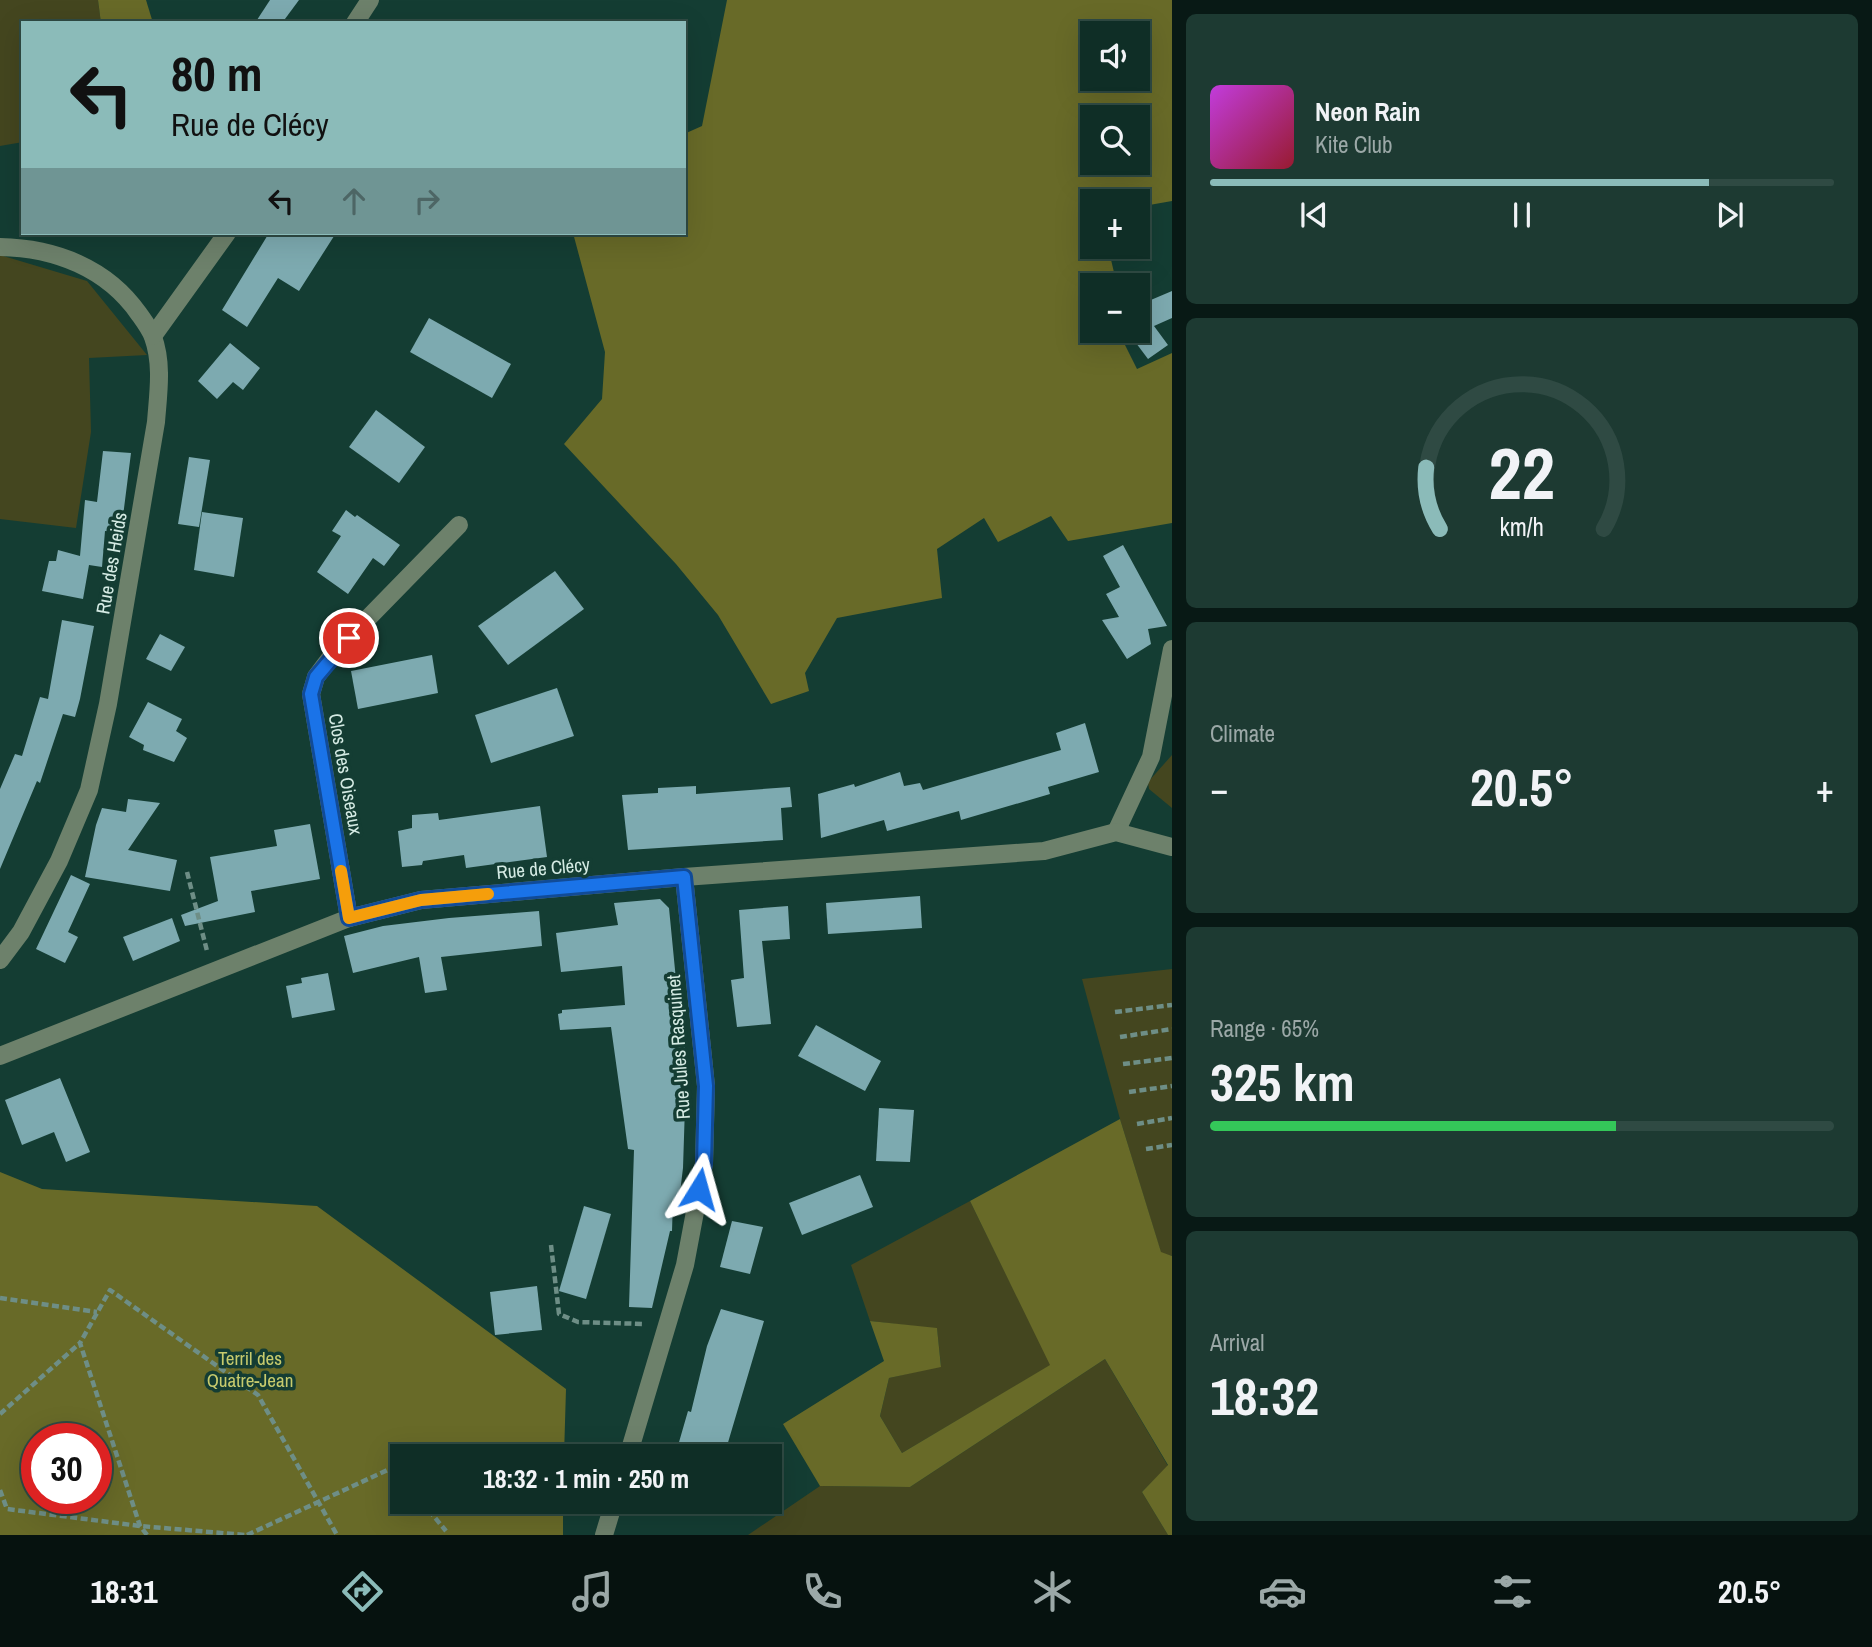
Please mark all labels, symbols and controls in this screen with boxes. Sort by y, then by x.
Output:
map controls [1080,21,1150,343]
button: sound [1080,21,1150,91]
text: 80 m [171,40,263,106]
icon: left [56,49,147,140]
text: Neon Rain [1315,94,1420,129]
text: Rue de Clécy [171,103,329,146]
button: search [1080,105,1150,175]
text: Kite Club [1315,129,1393,160]
icon: left [262,182,300,220]
icon: ahead [335,182,373,220]
icon: right [408,182,446,220]
button: + [1080,189,1150,259]
icon: previous [1295,196,1333,234]
icon: pause [1503,196,1541,234]
icon: next [1711,196,1749,234]
button: − [1080,273,1150,343]
text: 22 [1489,425,1555,523]
street label: Rue des Heids [89,510,133,616]
text: km/h [1500,510,1544,544]
pin [319,608,379,668]
icon: arrive [330,619,368,657]
street label: Clos des Oiseaux [323,711,370,837]
text: Climate [1210,718,1275,749]
text: 20.5° [1470,752,1574,822]
text: − [1210,763,1228,814]
text: + [1816,763,1834,814]
street label: Rue de Clécy [495,851,591,885]
street label: Rue Jules Rasquinet [660,973,696,1120]
text: Range · 65% [1210,1013,1319,1044]
text: 325 km [1210,1047,1355,1117]
position arrow [662,1152,736,1226]
text: Arrival [1210,1327,1265,1358]
park label: Terril des Quatre-Jean [207,1345,293,1393]
text: 18:32 [1210,1361,1319,1431]
speed limit sign: 30 [21,1423,112,1514]
text: 18:32 · 1 min · 250 m [483,1461,689,1496]
icon: directions [338,1567,387,1616]
icon: music [568,1567,617,1616]
icon: phone [798,1567,847,1616]
icon: climate [1028,1567,1077,1616]
icon: car [1258,1567,1307,1616]
icon: filters [1488,1567,1537,1616]
text: 18:31 [90,1570,158,1613]
text: 20.5° [1718,1570,1782,1613]

